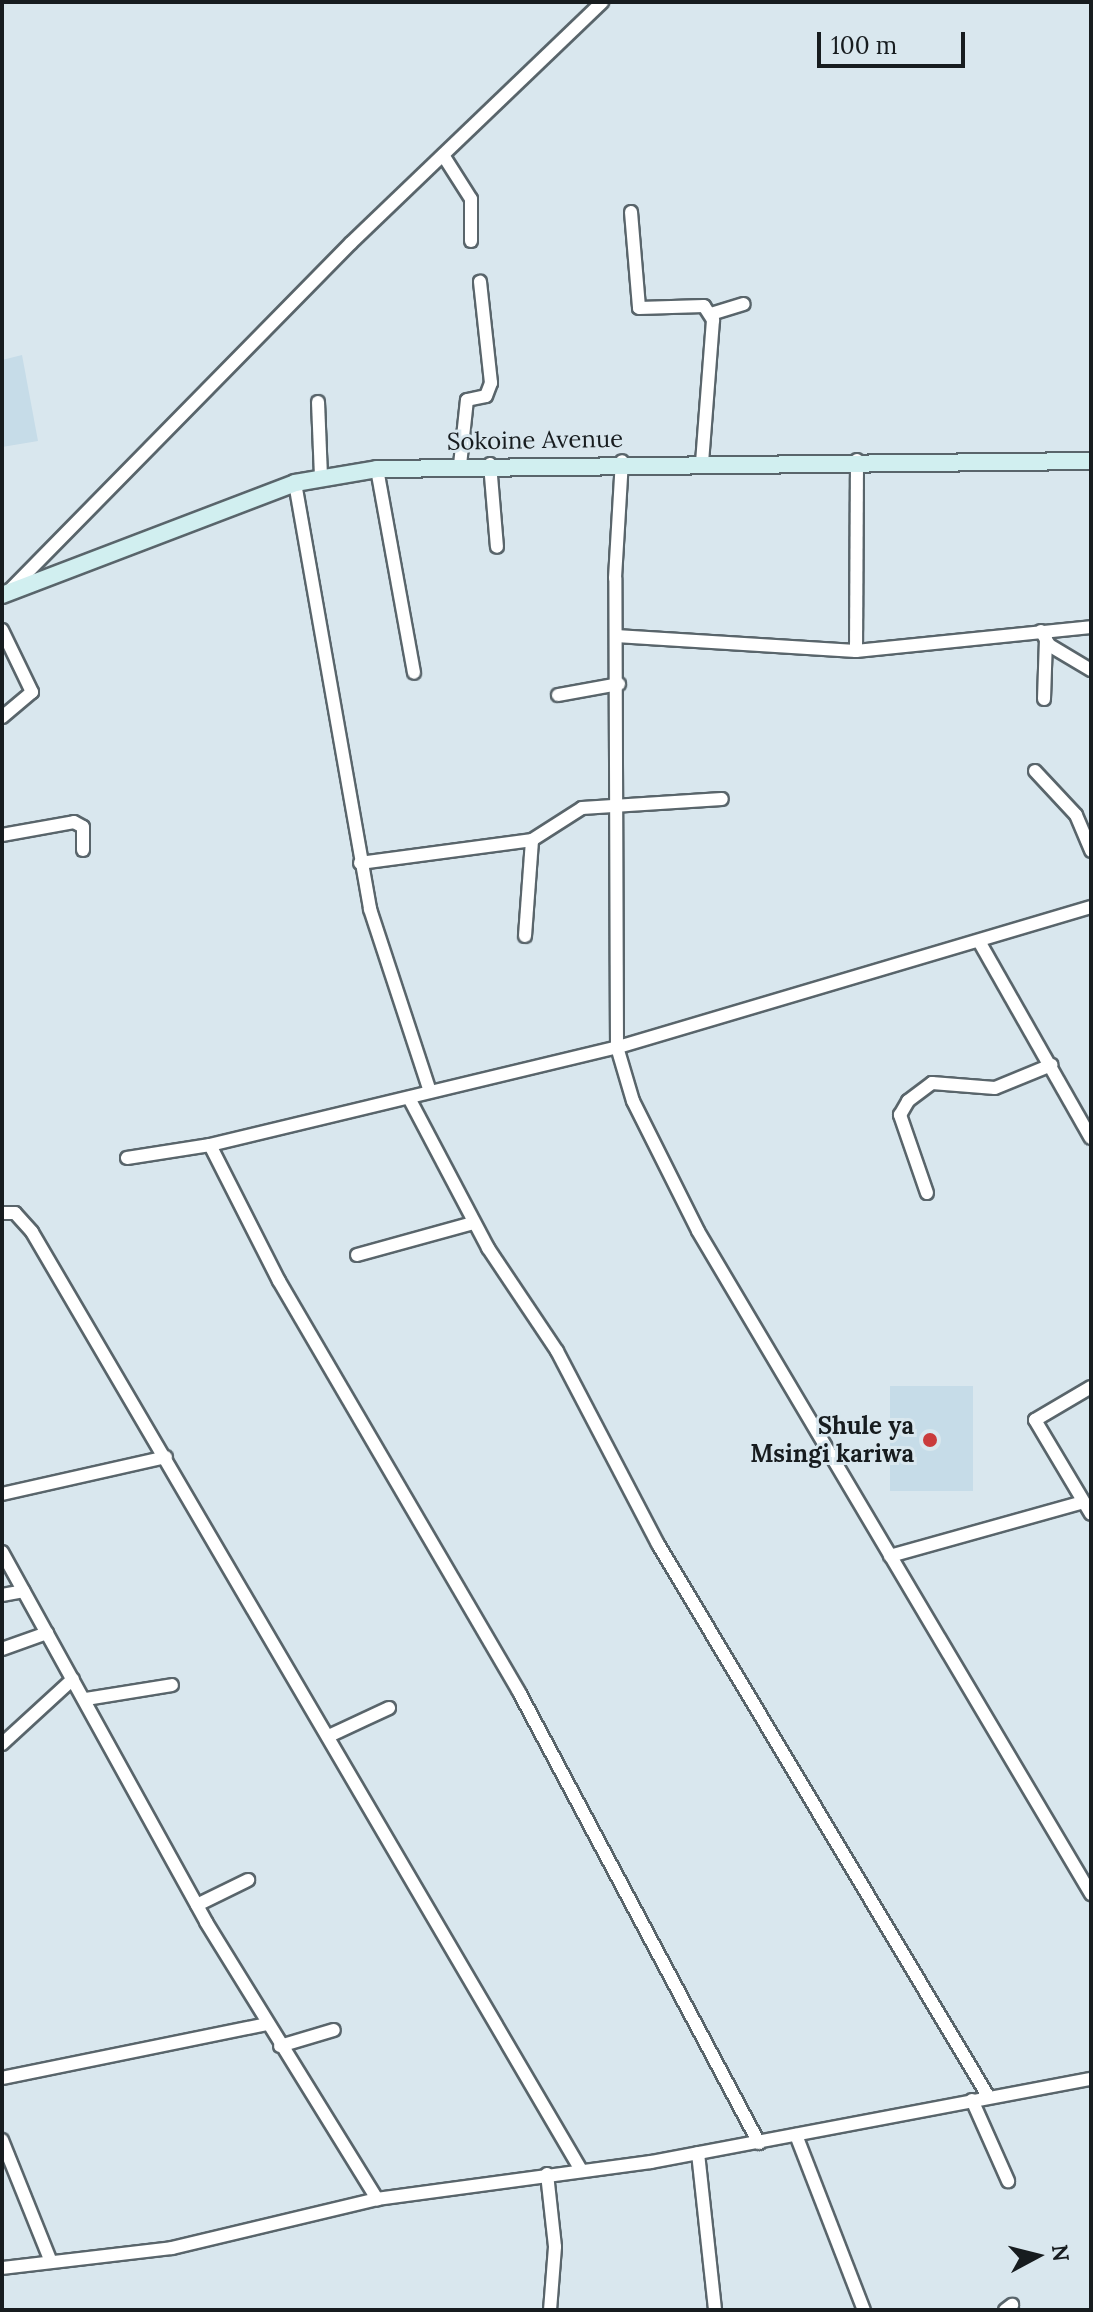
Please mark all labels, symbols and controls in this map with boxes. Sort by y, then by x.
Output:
scale bar [821,16,969,66]
text: 100 m [831,30,897,61]
street label: Sokoine Avenue [447,424,623,456]
place label: Shule ya Msingi kariwa [750,1412,914,1468]
marker: Shule ya Msingi kariwa [921,1431,939,1449]
north arrow [997,2216,1077,2296]
text: N [1046,2243,1076,2263]

